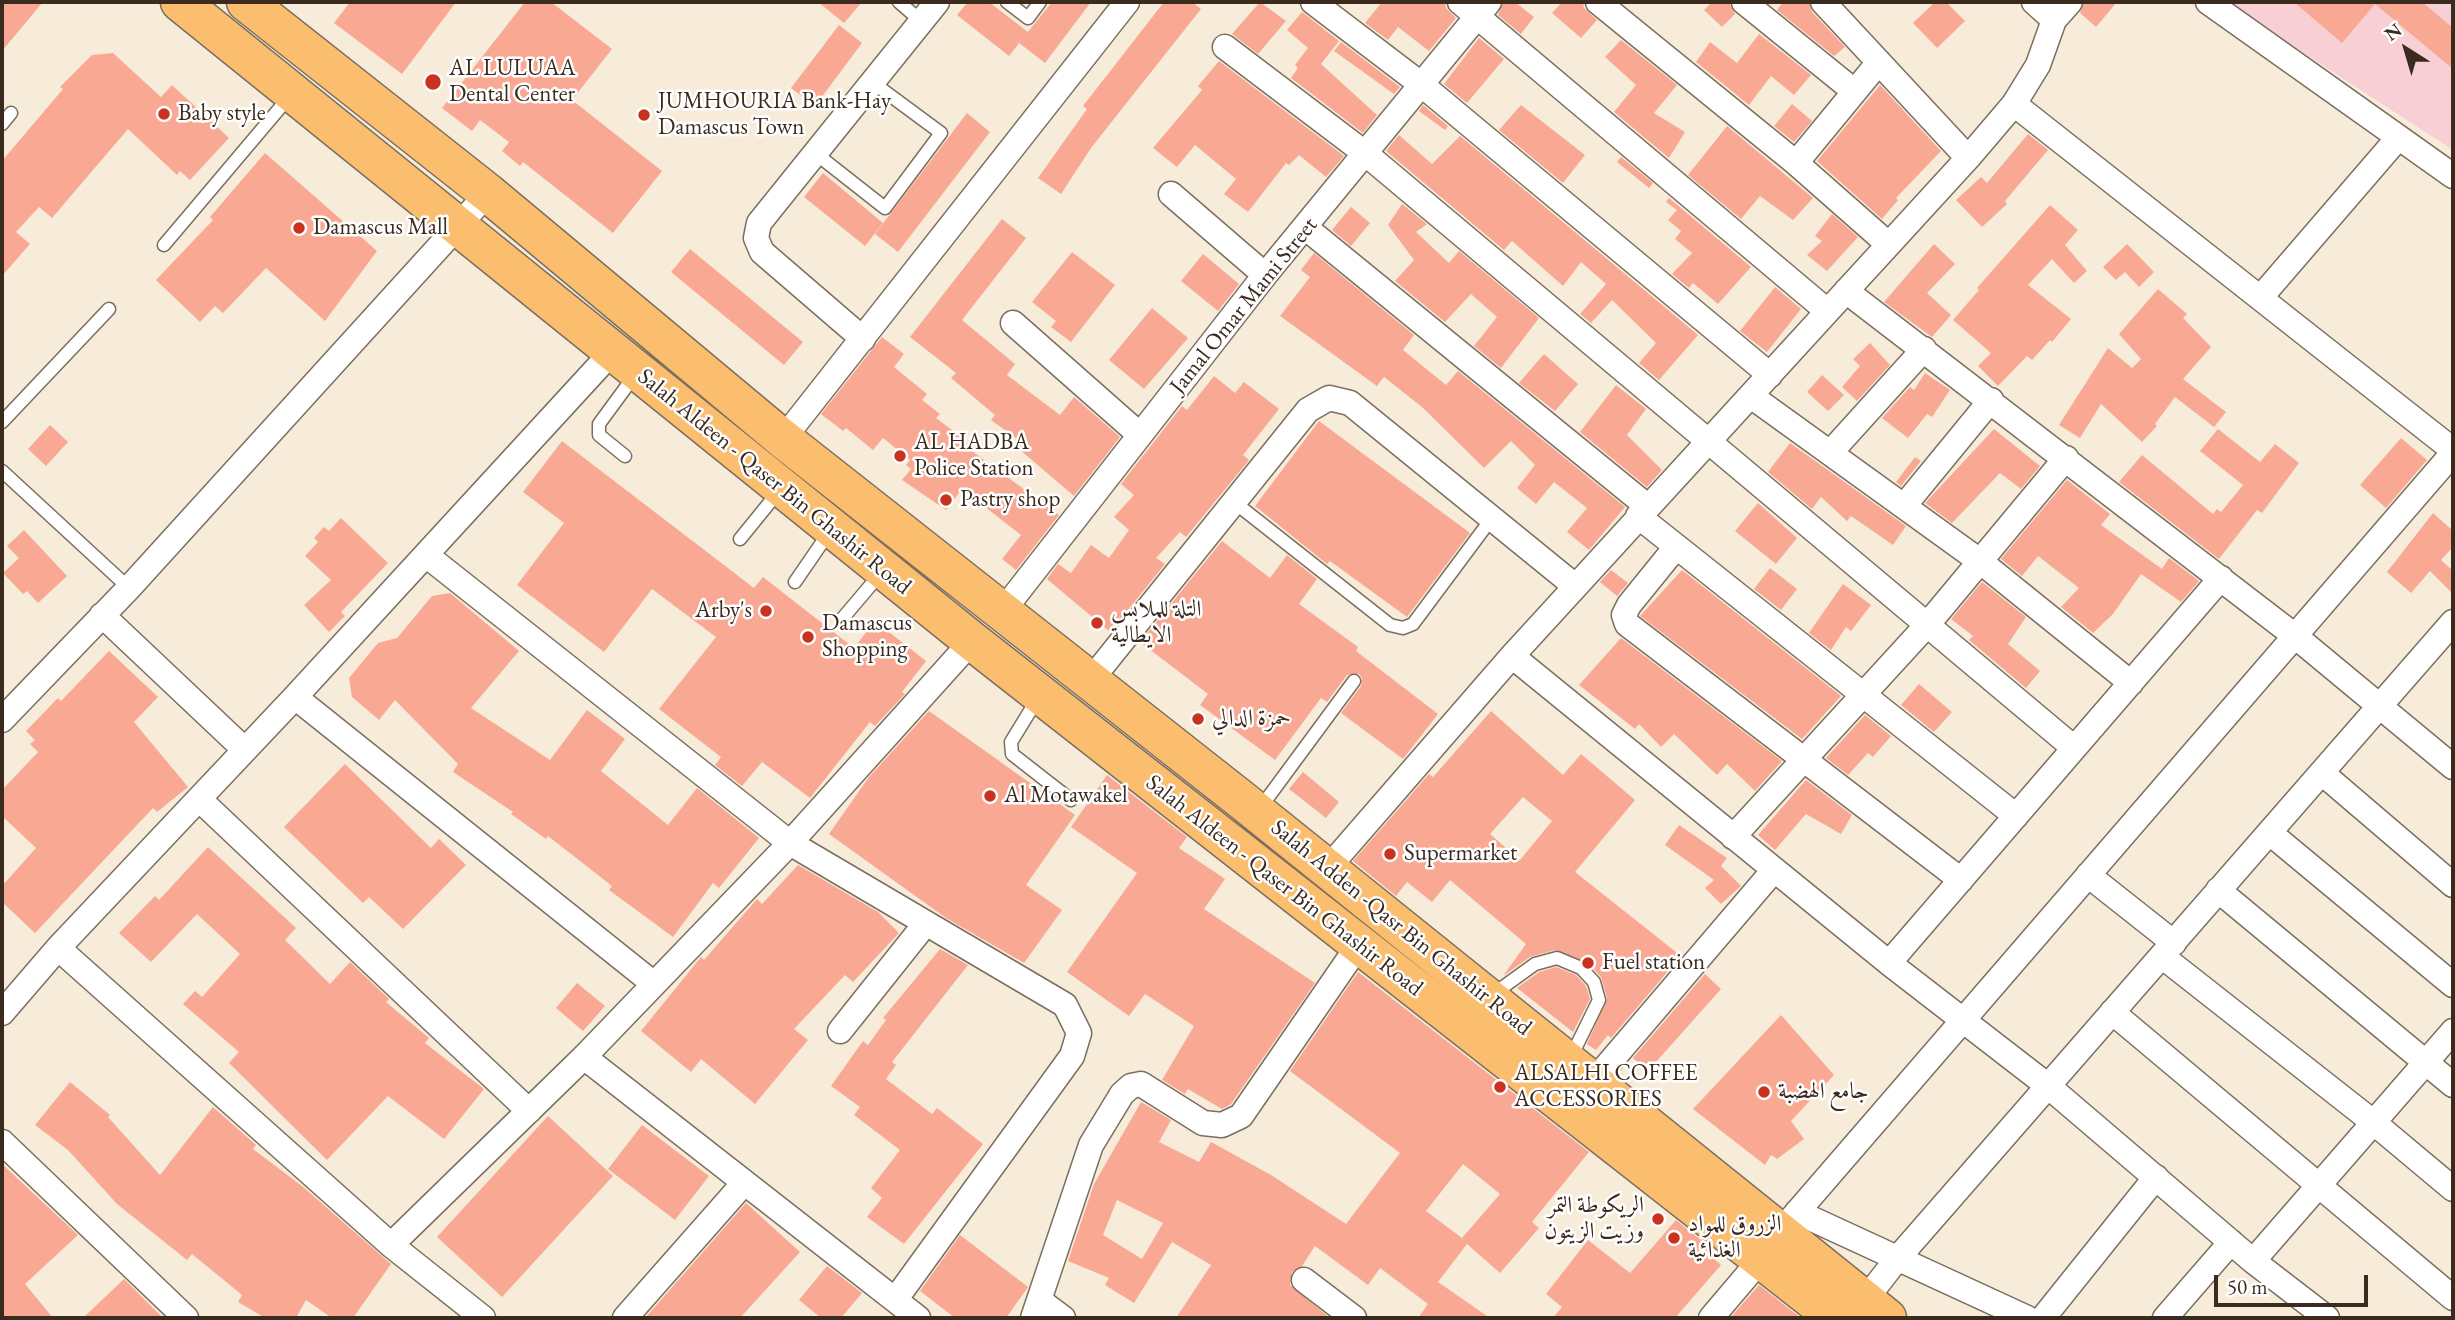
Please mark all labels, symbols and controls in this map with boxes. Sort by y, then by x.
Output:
north arrow [2371,14,2441,84]
text: N [2379,17,2407,46]
place label: AL LULUAA Dental Center [449,55,576,109]
marker: AL LULUAA Dental Center [423,72,443,92]
place label: JUMHOURIA Bank-Hay Damascus Town [658,88,891,142]
place label: Baby style [178,100,266,128]
marker: Baby style [156,106,172,122]
marker: JUMHOURIA Bank-Hay Damascus Town [636,107,652,123]
street label: Jamal Omar Mami Street [1164,212,1324,400]
place label: Damascus Mall [313,214,448,242]
marker: Damascus Mall [291,220,307,236]
street label: Salah Aldeen - Qaser Bin Ghashir Road [632,363,916,601]
place label: AL HADBA Police Station [914,429,1034,483]
marker: AL HADBA Police Station [892,448,908,464]
place label: Pastry shop [960,486,1060,514]
marker: Pastry shop [938,492,954,508]
place label: التلة للملابس الايطالية [1111,596,1202,650]
place label: Arby's [695,597,752,625]
marker: Arby's [758,603,774,619]
place label: Damascus Shopping [822,610,912,664]
marker: التلة للملابس الايطالية [1089,615,1105,631]
marker: Damascus Shopping [800,629,816,645]
place label: حمزة الدالي [1212,705,1291,733]
marker: حمزة الدالي [1190,711,1206,727]
street label: Salah Aldeen - Qaser Bin Ghashir Road [1140,769,1428,1003]
place label: Al Motawakel [1004,782,1127,810]
marker: Al Motawakel [982,788,998,804]
street label: Salah Adden -Qasr Bin Ghashir Road [1265,814,1537,1042]
place label: Supermarket [1404,840,1517,868]
marker: Supermarket [1382,846,1398,862]
place label: Fuel station [1602,949,1705,977]
marker: Fuel station [1580,955,1596,971]
place label: ALSALHI COFFEE ACCESSORIES [1514,1060,1698,1114]
place label: جامع الهضبة [1778,1078,1869,1106]
marker: ALSALHI COFFEE ACCESSORIES [1492,1079,1508,1095]
marker: جامع الهضبة [1756,1084,1772,1100]
place label: الريكوطة التمر وزيت الزيتون [1544,1192,1644,1246]
marker: الريكوطة التمر وزيت الزيتون [1650,1211,1666,1227]
place label: الزروق للمواد الغذائية [1688,1211,1781,1265]
marker: الزروق للمواد الغذائية [1666,1230,1682,1246]
scale bar [2217,1260,2371,1304]
text: 50 m [2227,1273,2268,1300]

